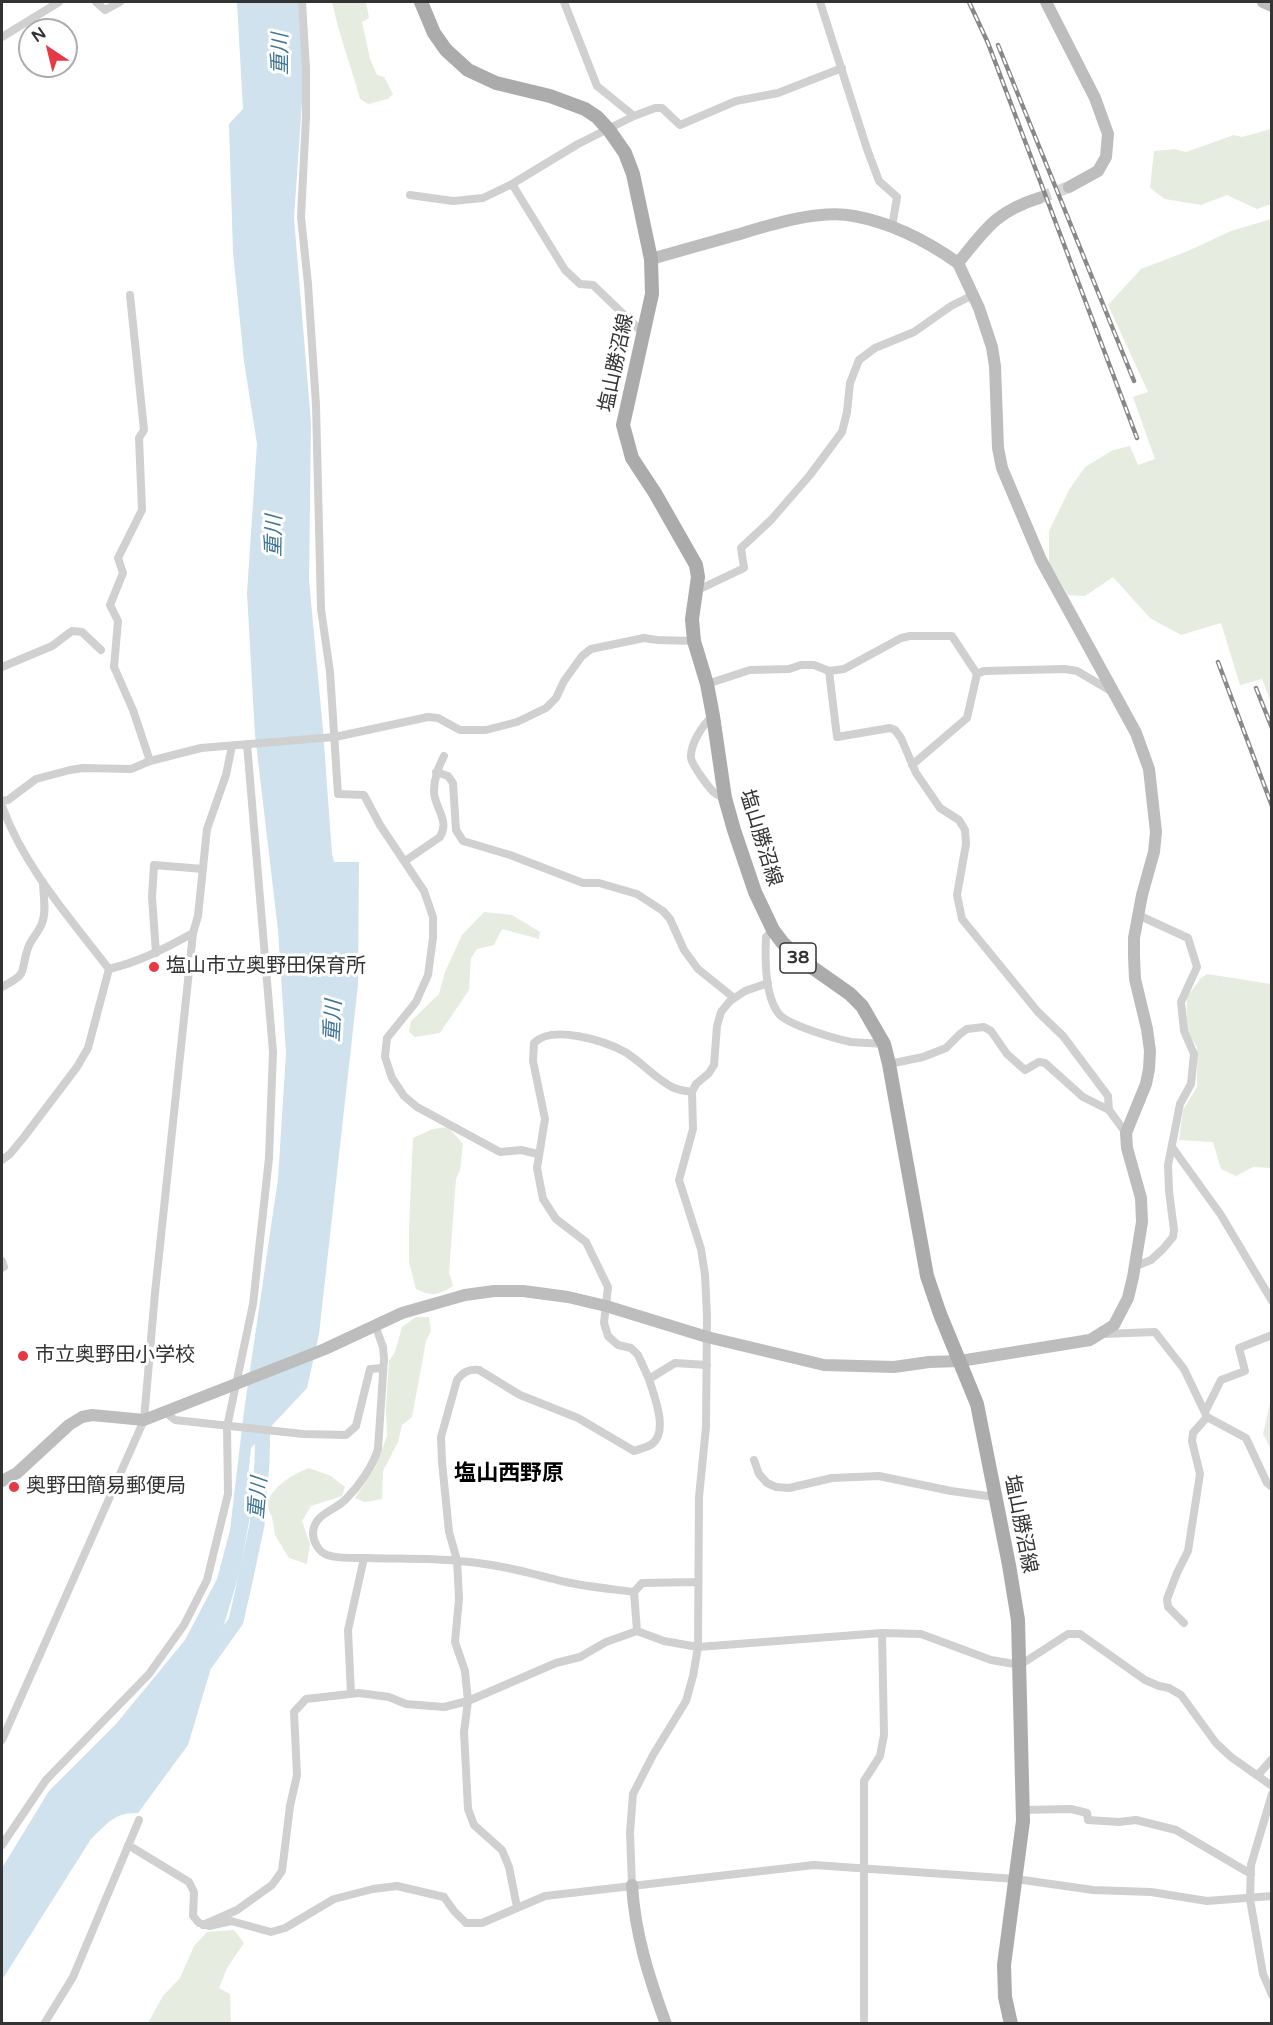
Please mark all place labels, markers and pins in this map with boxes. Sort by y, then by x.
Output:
place label: 塩山市立奥野田保育所 [166,955,366,979]
marker: 塩山市立奥野田保育所 [147,960,161,974]
place label: 市立奥野田小学校 [35,1344,195,1368]
marker: 市立奥野田小学校 [16,1349,30,1363]
place label: 奥野田簡易郵便局 [26,1475,186,1499]
marker: 奥野田簡易郵便局 [7,1480,21,1494]

